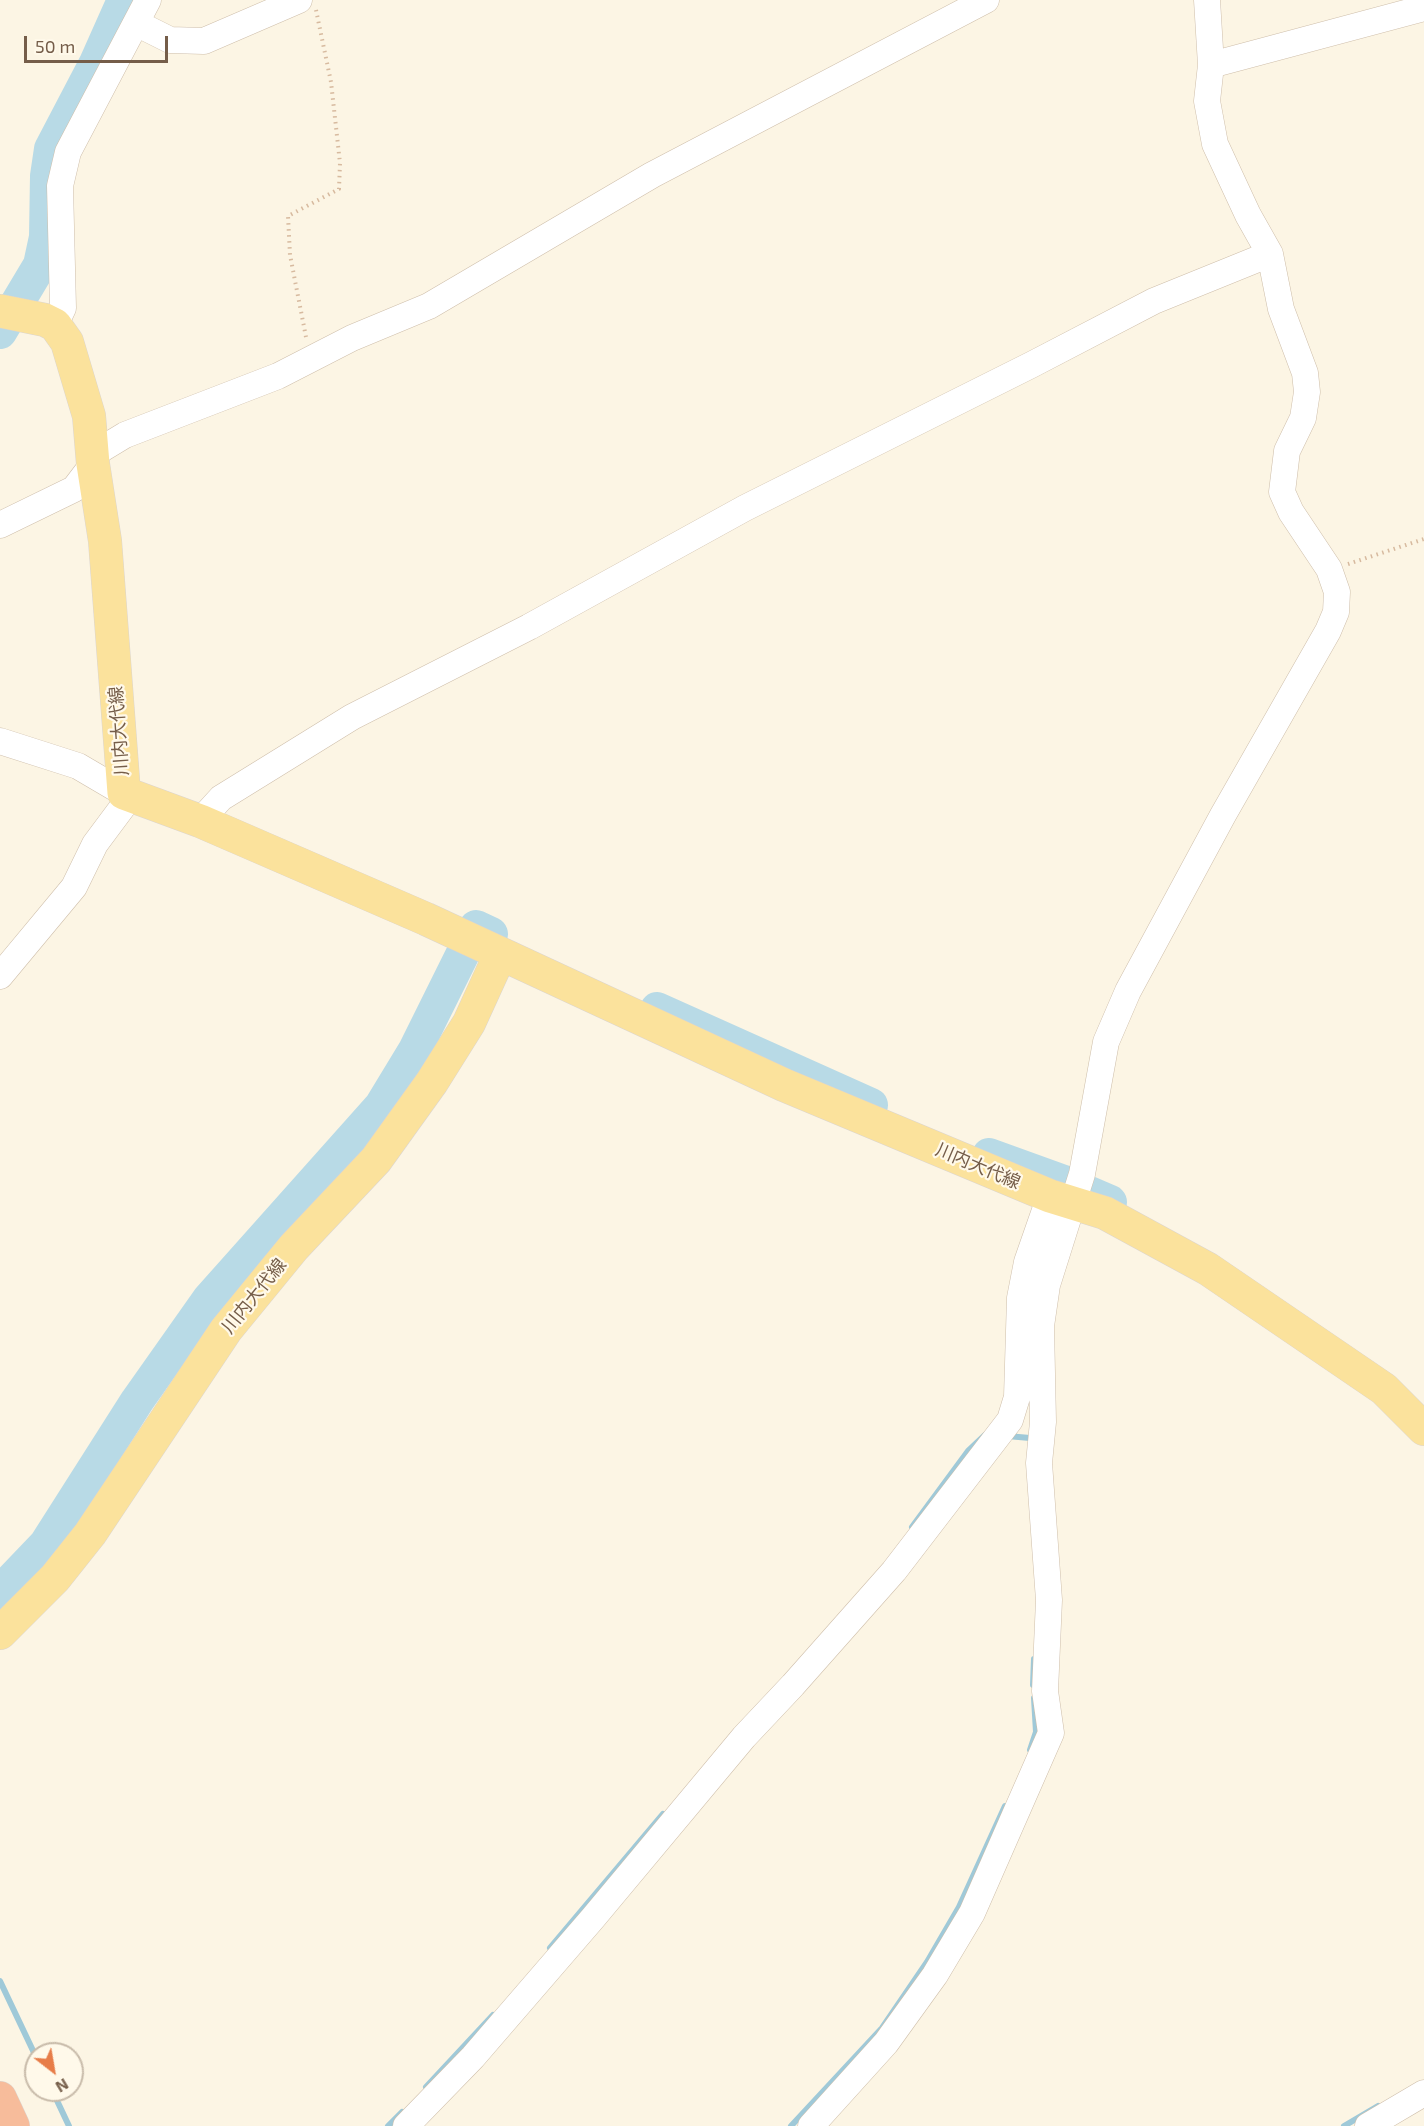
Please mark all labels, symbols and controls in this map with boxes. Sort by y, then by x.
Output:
scale bar [27,24,171,62]
text: 50 m [35,35,75,57]
street label: 川内大代線 [105,685,133,777]
street label: 川内大代線 [932,1138,1024,1194]
street label: 川内大代線 [217,1254,291,1338]
north arrow [24,2042,84,2102]
text: N [53,2075,72,2097]

